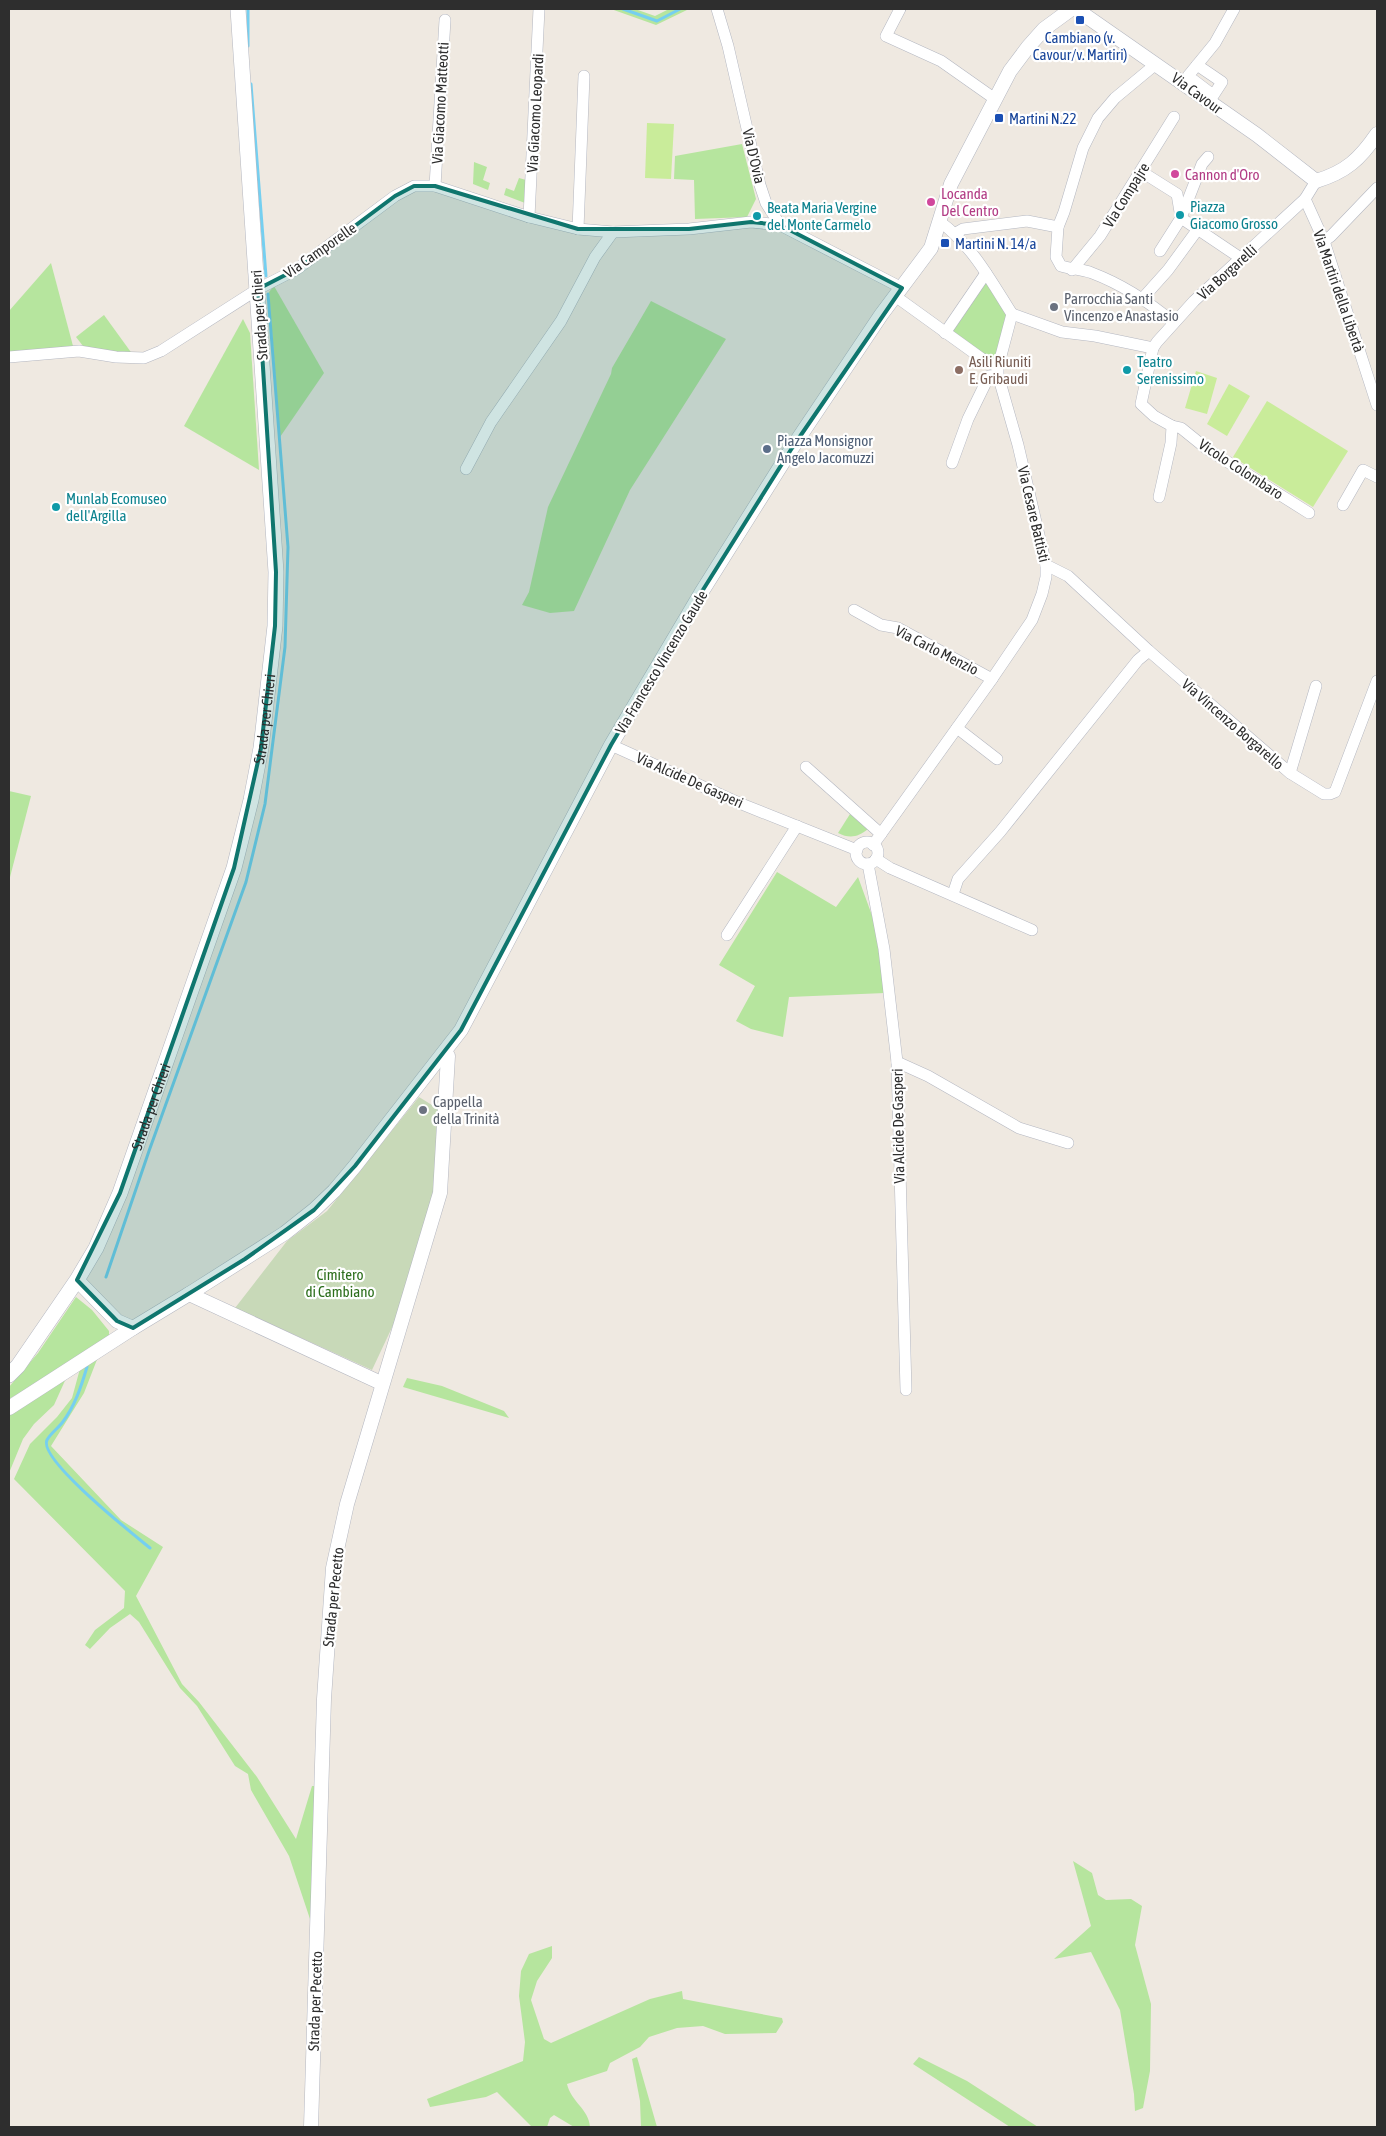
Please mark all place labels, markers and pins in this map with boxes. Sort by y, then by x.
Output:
marker: Cambiano (v. Cavour/v. Martiri) [1074,14,1086,26]
place label: Cambiano (v. Cavour/v. Martiri) [1033,29,1127,63]
place label: Martini N.22 [1009,110,1076,127]
marker: Martini N.22 [993,112,1005,124]
place label: Cannon d'Oro [1185,166,1259,183]
marker: Cannon d'Oro [1169,168,1181,180]
place label: Locanda Del Centro [941,185,999,219]
marker: Locanda Del Centro [925,196,937,208]
place label: Piazza Giacomo Grosso [1190,198,1278,232]
place label: Beata Maria Vergine del Monte Carmelo [767,199,877,233]
marker: Piazza Giacomo Grosso [1174,209,1186,221]
marker: Beata Maria Vergine del Monte Carmelo [751,210,763,222]
place label: Martini N. 14/a [955,235,1037,252]
marker: Martini N. 14/a [939,237,951,249]
place label: Parrocchia Santi Vincenzo e Anastasio [1064,290,1179,324]
marker: Parrocchia Santi Vincenzo e Anastasio [1048,301,1060,313]
place label: Asili Riuniti E. Gribaudi [969,353,1031,387]
place label: Teatro Serenissimo [1137,353,1204,387]
marker: Asili Riuniti E. Gribaudi [953,364,965,376]
marker: Teatro Serenissimo [1121,364,1133,376]
place label: Piazza Monsignor Angelo Jacomuzzi [777,432,874,466]
marker: Piazza Monsignor Angelo Jacomuzzi [761,443,773,455]
place label: Munlab Ecomuseo dell'Argilla [66,490,167,524]
marker: Munlab Ecomuseo dell'Argilla [50,501,62,513]
place label: Cappella della Trinità [433,1093,500,1127]
marker: Cappella della Trinità [417,1104,429,1116]

